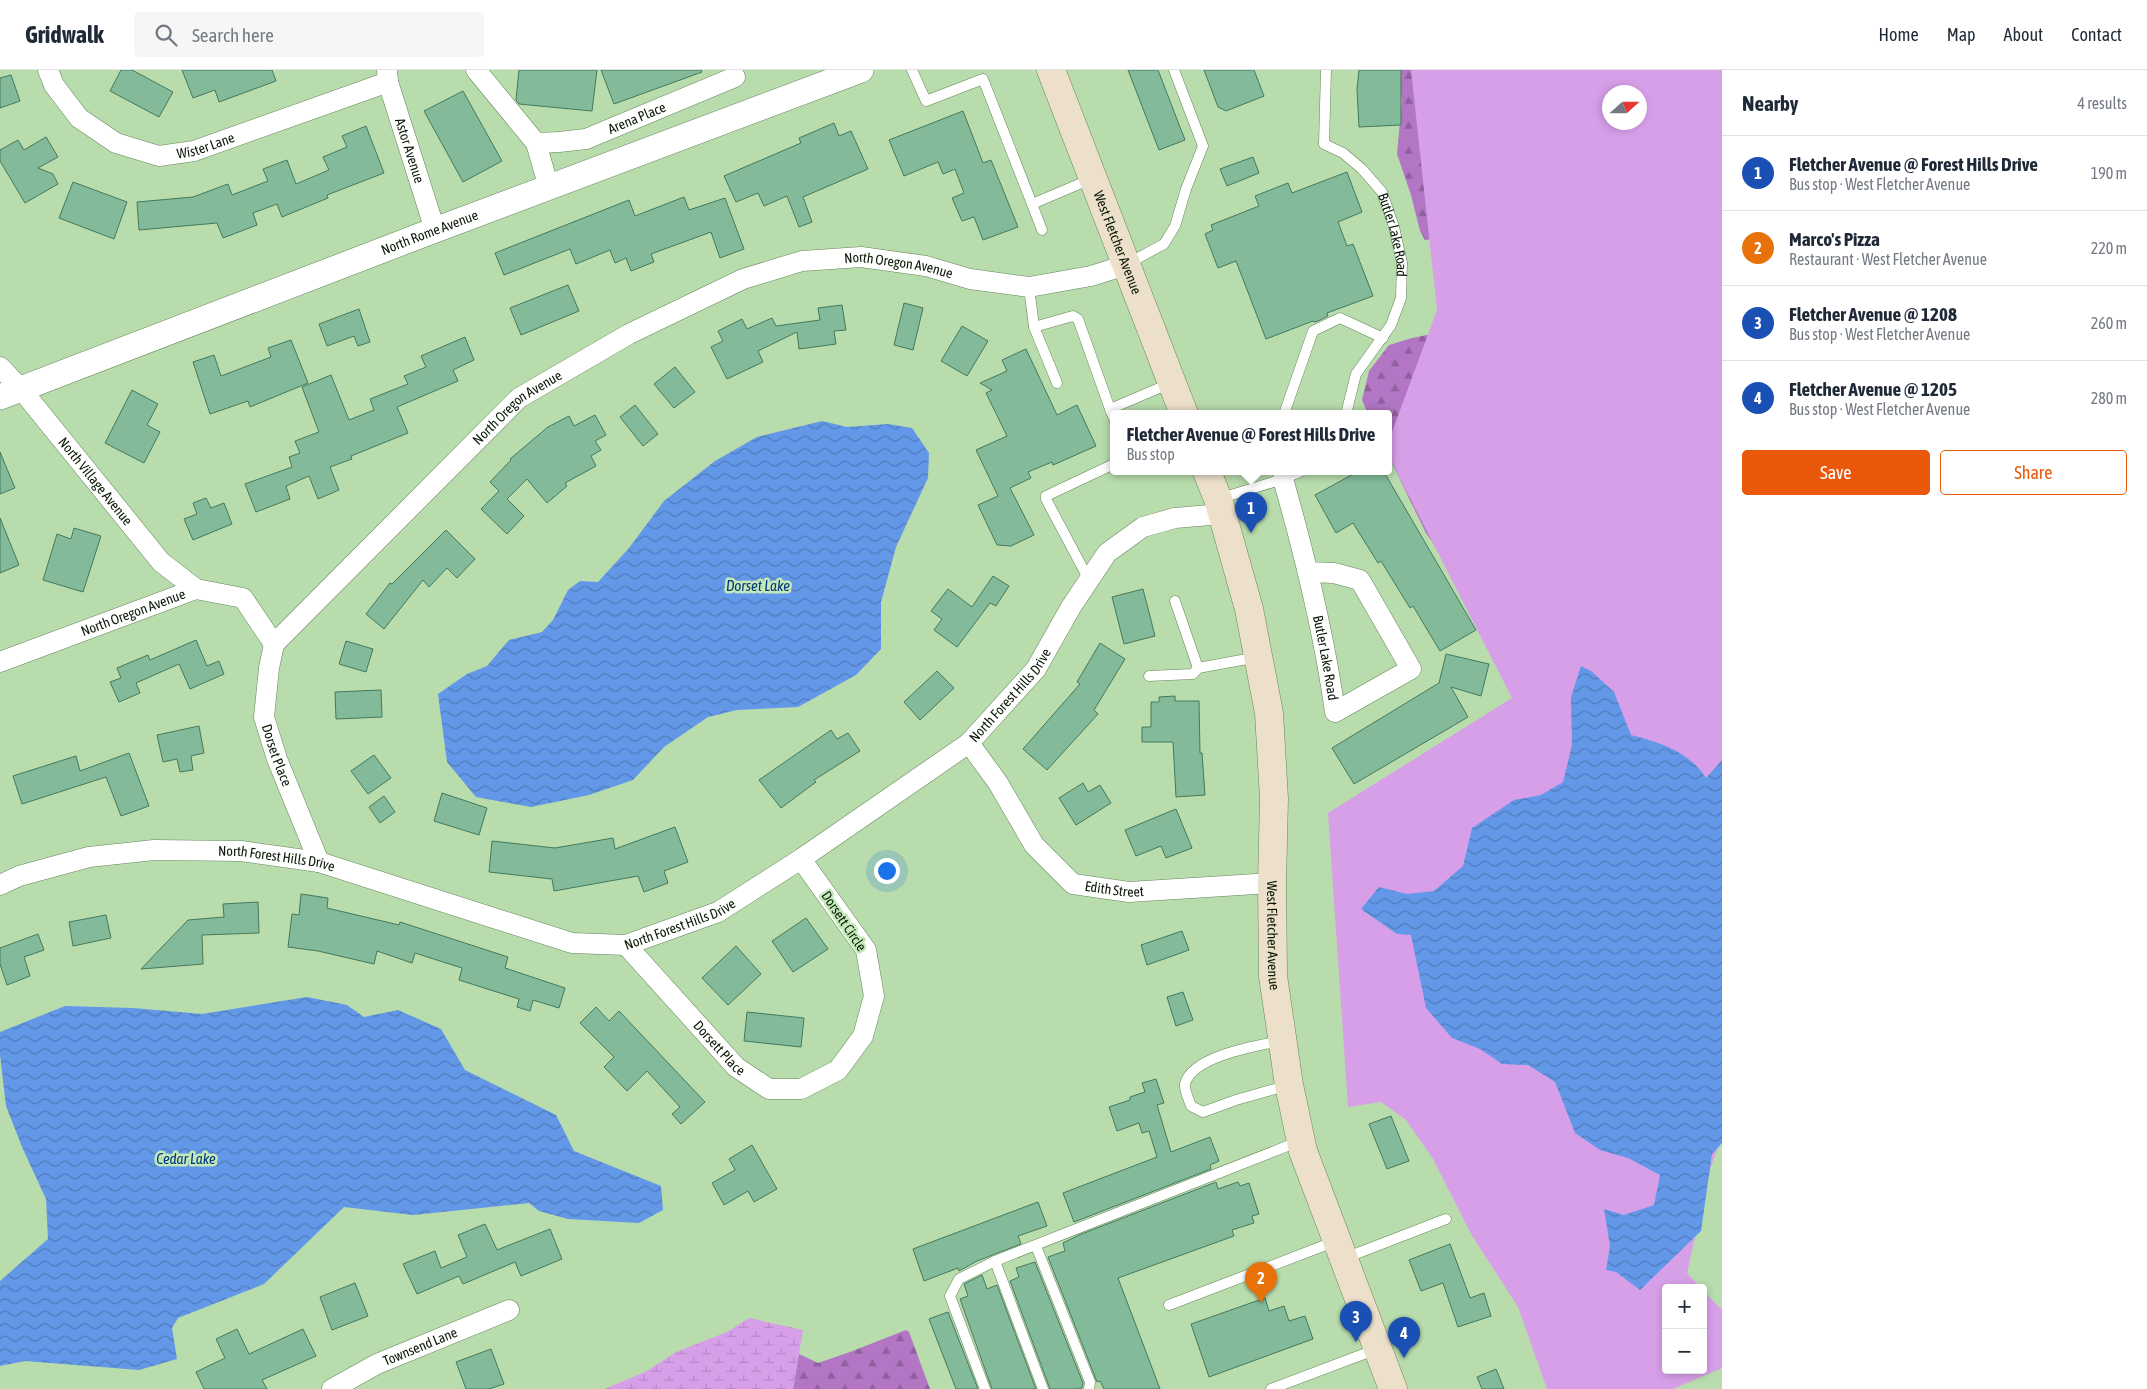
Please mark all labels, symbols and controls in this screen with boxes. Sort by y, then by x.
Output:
search box [134,12,484,57]
text: Gridwalk [25,21,104,48]
icon: search [152,21,180,49]
text: Search here [192,24,274,46]
text: Home [1879,24,1919,45]
text: Map [1947,24,1976,45]
text: About [2004,24,2043,45]
text: Contact [2071,24,2122,45]
north arrow [1602,85,1647,130]
text: Nearby [1742,91,1798,115]
text: 4 results [2077,94,2127,112]
street label: Arena Place [605,99,668,137]
street label: Astor Avenue [392,116,428,185]
street label: Wister Lane [176,129,237,161]
text: Fletcher Avenue @ Forest Hills Drive [1789,153,2038,175]
text: 1 [1754,164,1762,182]
text: 190 m [2091,164,2127,182]
text: Bus stop · West Fletcher Avenue [1789,175,1970,193]
street label: West Fletcher Avenue [1090,188,1145,297]
street label: Butler Lake Road [1375,191,1410,277]
street label: North Rome Avenue [379,207,480,258]
text: Marco's Pizza [1789,228,1880,250]
text: 2 [1754,239,1762,257]
text: 220 m [2091,239,2127,257]
street label: North Oregon Avenue [844,249,955,281]
text: Restaurant · West Fletcher Avenue [1789,250,1987,268]
text: Fletcher Avenue @ 1208 [1789,303,1957,325]
text: 3 [1754,314,1762,332]
text: 260 m [2091,314,2127,332]
text: Bus stop · West Fletcher Avenue [1789,325,1970,343]
street label: North Oregon Avenue [469,367,564,448]
text: Fletcher Avenue @ 1205 [1789,378,1957,400]
text: 4 [1754,389,1762,407]
text: 280 m [2091,389,2127,407]
text: Bus stop · West Fletcher Avenue [1789,400,1970,418]
popup [1110,410,1392,475]
text: Fletcher Avenue @ Forest Hills Drive [1127,423,1376,445]
street label: North Village Avenue [55,434,136,528]
text: Bus stop [1127,445,1175,463]
button: Save [1742,450,1930,495]
button: Share [1940,450,2127,495]
pin: 1 [1235,492,1267,533]
water label: Dorset Lake [726,577,790,594]
street label: North Oregon Avenue [79,586,187,639]
street label: Butler Lake Road [1310,614,1341,702]
street label: North Forest Hills Drive [966,646,1054,745]
street label: Dorset Place [259,722,295,788]
street label: North Forest Hills Drive [218,843,337,875]
your location [874,858,900,884]
street label: Edith Street [1084,878,1144,900]
street label: West Fletcher Avenue [1264,881,1283,991]
street label: Dorsett Circle [818,888,870,954]
street label: North Forest Hills Drive [622,895,738,953]
street label: Dorsett Place [690,1017,748,1079]
water label: Cedar Lake [156,1150,216,1167]
pin: 2 [1245,1262,1277,1303]
map controls [1662,1284,1707,1374]
button: + [1662,1284,1707,1329]
pin: 3 [1340,1301,1372,1342]
pin: 4 [1388,1317,1420,1358]
street label: Townsend Lane [381,1324,460,1369]
button: − [1662,1329,1707,1374]

